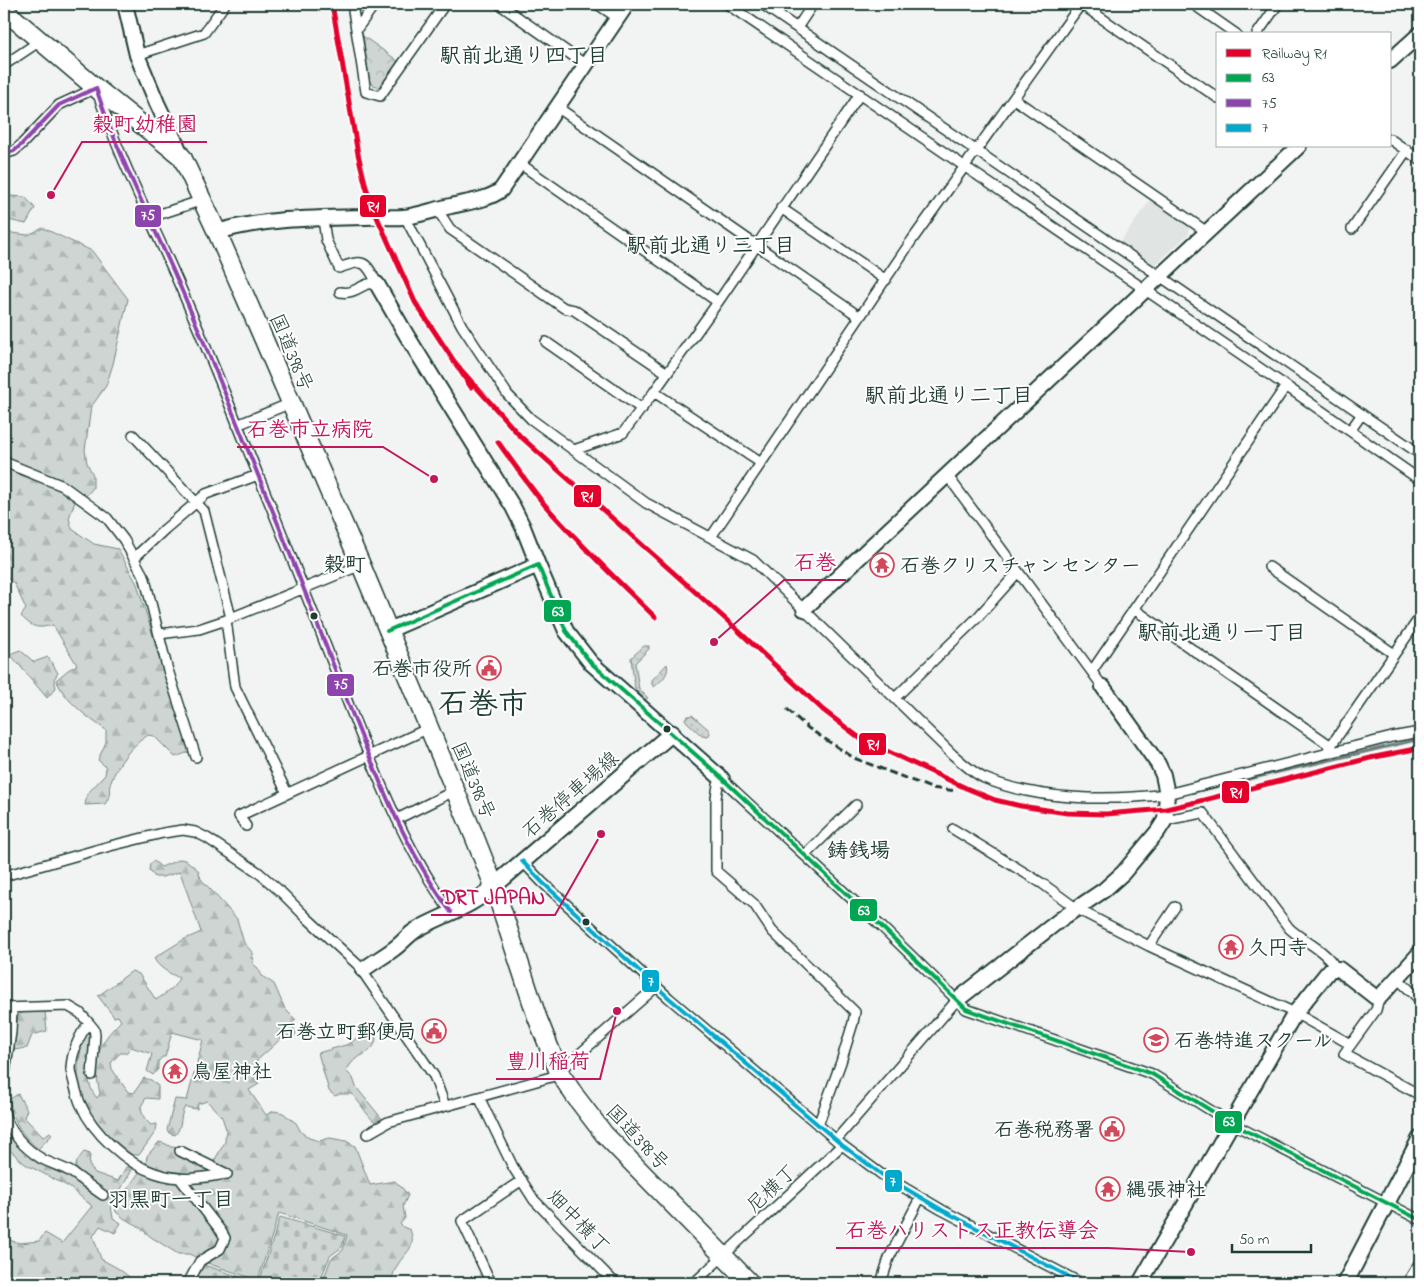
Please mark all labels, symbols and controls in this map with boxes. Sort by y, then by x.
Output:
legend [1216,32,1392,148]
district label: 駅前北通り四丁目 [440,42,608,72]
text: Railway R1 [1262,43,1327,66]
text: 63 [1262,67,1275,89]
text: 75 [1262,93,1277,115]
callout: 穀町幼稚園 [82,106,207,142]
text: 穀町幼稚園 [93,111,198,141]
text: 7 [1262,117,1268,139]
line badge: R1 [359,194,387,218]
text: R1 [366,197,380,218]
line badge: 75 [134,204,162,228]
text: 75 [141,206,155,227]
district label: 駅前北通り三丁目 [627,232,795,262]
street label: 国道398号 [260,310,319,396]
district label: 駅前北通り二丁目 [865,382,1033,412]
callout: 石巻市立病院 [237,411,383,447]
text: 石巻市立病院 [247,416,373,446]
line badge: R1 [573,484,602,508]
text: R1 [580,487,594,508]
callout: 石巻 [784,544,846,580]
text: 石巻 [794,549,836,579]
district label: 穀町 [324,551,366,581]
temple icon: 石巻クリスチャンセンター [869,552,895,578]
place label: 石巻クリスチャンセンター [900,553,1141,582]
line badge: 63 [543,599,572,623]
text: 63 [551,602,564,623]
unlabelled marker [309,611,319,621]
district label: 駅前北通り一丁目 [1138,619,1306,649]
public building icon: 石巻市役所 [476,655,502,681]
place label: 石巻市役所 [372,656,472,685]
line badge: 75 [326,673,355,697]
text: 75 [334,675,348,696]
district label: 石巻市 [438,684,528,728]
unlabelled marker [662,724,672,734]
line badge: R1 [858,732,887,756]
text: R1 [866,735,880,756]
street label: 国道398号 [442,738,501,824]
street label: 石巻停車場線 [517,746,626,846]
line badge: R1 [1221,780,1250,804]
text: R1 [1229,783,1243,804]
district label: 鋳銭場 [828,837,891,867]
callout: DRT JAPAN [431,879,555,915]
text: DRT JAPAN [440,884,545,914]
line badge: 63 [849,898,878,922]
text: 63 [857,901,870,922]
unlabelled marker [581,917,591,927]
temple icon: 久円寺 [1218,934,1244,960]
place label: 久円寺 [1248,935,1308,964]
line badge: 7 [641,969,660,993]
text: 7 [648,972,654,993]
public building icon: 石巻立町郵便局 [421,1018,447,1044]
place label: 石巻立町郵便局 [276,1019,416,1048]
school or university icon: 石巻特進スクール [1143,1027,1169,1053]
place label: 石巻特進スクール [1174,1028,1333,1057]
callout: 豊川稲荷 [496,1043,600,1079]
text: 豊川稲荷 [506,1048,590,1078]
temple icon: 鳥屋神社 [162,1058,188,1084]
place label: 鳥屋神社 [192,1059,272,1088]
street label: 国道398号 [598,1099,675,1178]
line badge: 63 [1214,1110,1243,1134]
text: 63 [1222,1112,1235,1133]
public building icon: 石巻税務署 [1099,1116,1125,1142]
place label: 石巻税務署 [994,1117,1094,1146]
street label: 尼横丁 [741,1159,805,1221]
line badge: 7 [884,1169,903,1193]
text: 7 [890,1172,896,1193]
temple icon: 縄張神社 [1095,1176,1121,1202]
place label: 縄張神社 [1126,1177,1206,1206]
street label: 畑中横丁 [539,1184,615,1262]
district label: 羽黒町一丁目 [108,1186,234,1216]
callout: 石巻ハリストス正教伝導会 [836,1212,1108,1248]
text: 石巻ハリストス正教伝導会 [845,1217,1099,1247]
scale bar [1232,1222,1310,1254]
text: 50 m [1239,1229,1270,1251]

